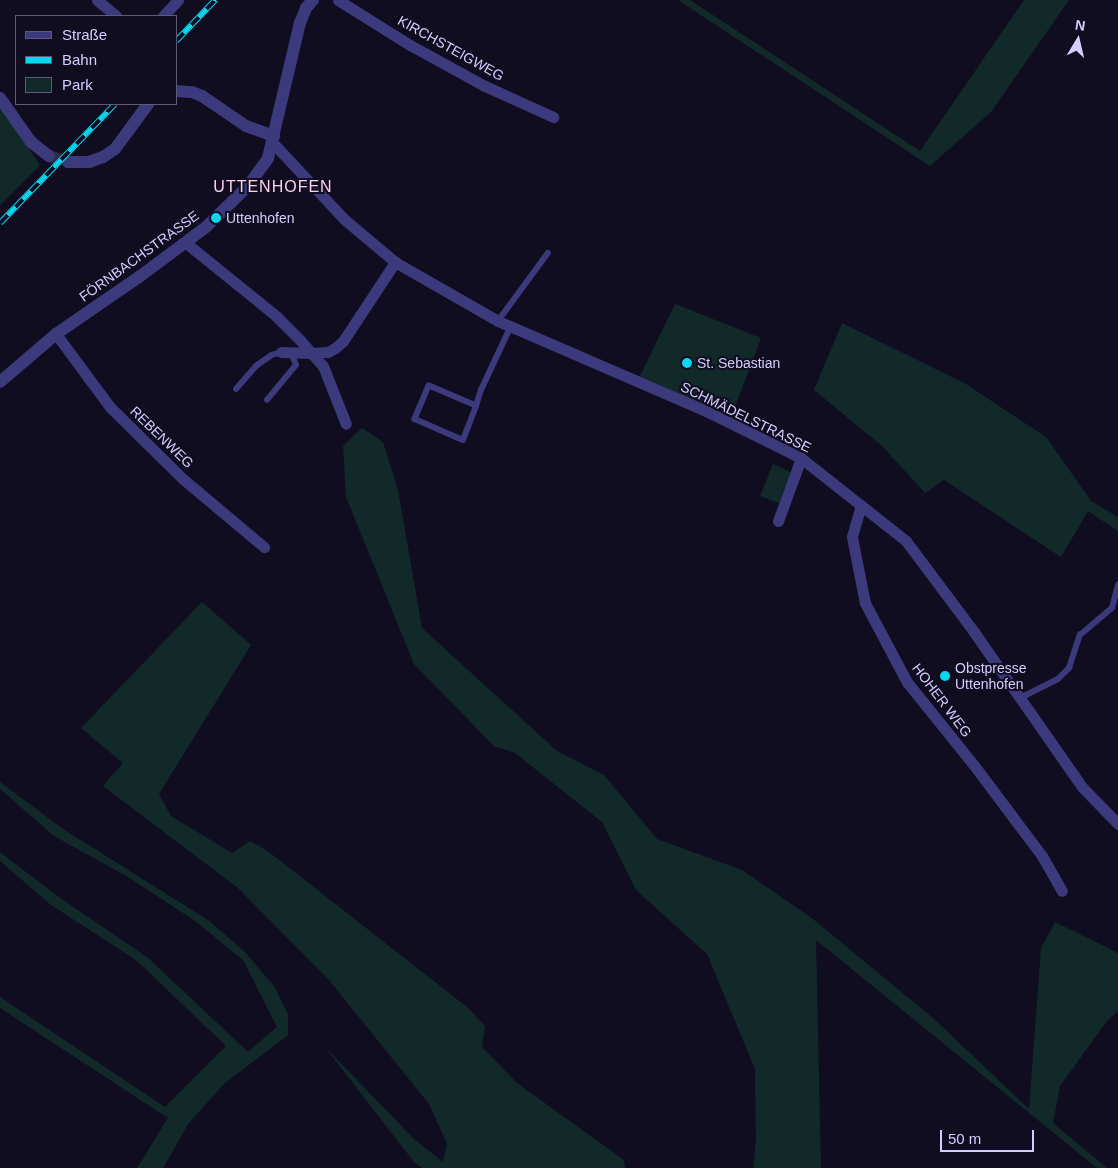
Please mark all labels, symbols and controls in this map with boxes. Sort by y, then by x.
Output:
street label: KIRCHSTEIGWEG [395,12,507,84]
legend [15,15,178,105]
north arrow [1053,15,1103,65]
text: N [1074,16,1087,34]
text: Straße [62,26,107,43]
text: Bahn [62,51,97,68]
text: Park [62,76,93,93]
district label: UTTENHOFEN [212,177,334,197]
street label: FÖRNBACHSTRASSE [76,207,202,305]
place label: Uttenhofen [226,210,294,226]
marker: Uttenhofen [210,212,222,224]
place label: St. Sebastian [697,355,780,371]
marker: St. Sebastian [681,357,693,369]
street label: SCHMÄDELSTRASSE [678,378,814,456]
street label: REBENWEG [127,403,197,471]
street label: HOHER WEG [909,660,975,740]
place label: Obstpresse Uttenhofen [955,660,1027,692]
marker: Obstpresse Uttenhofen [939,670,951,682]
scale bar [943,1120,1037,1152]
text: 50 m [948,1130,981,1147]

